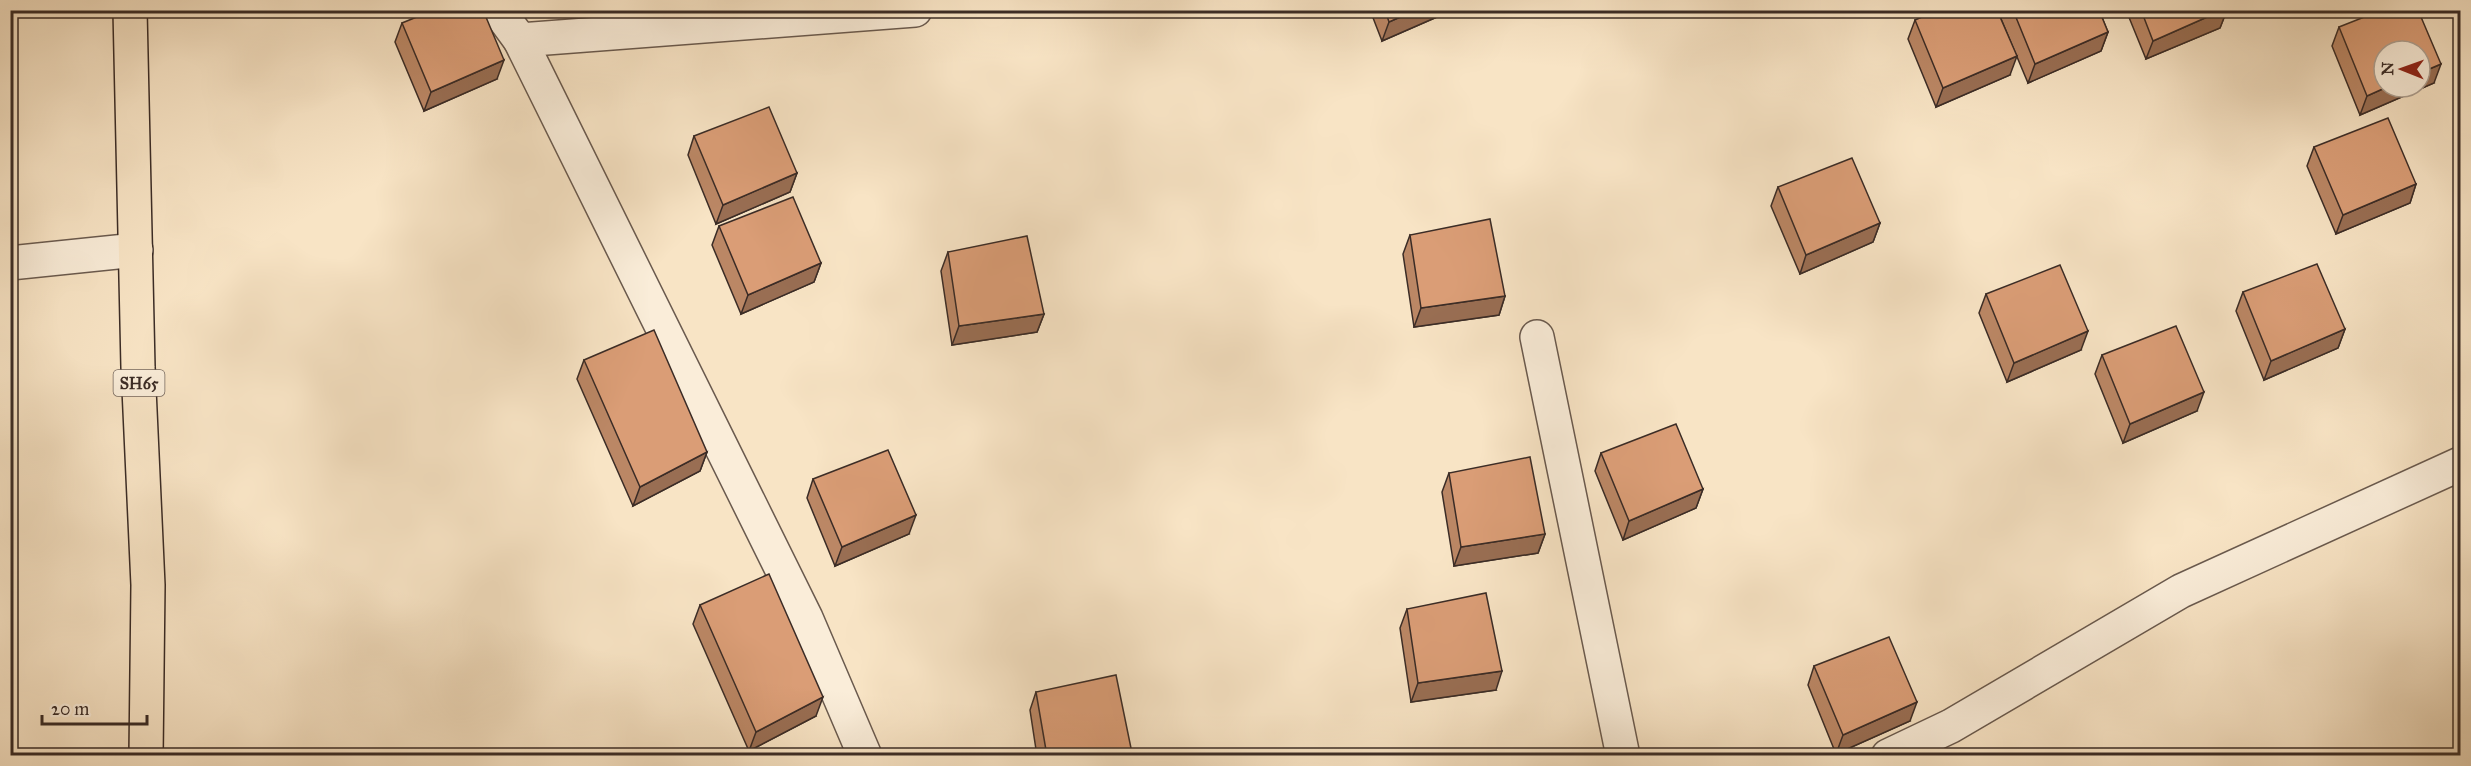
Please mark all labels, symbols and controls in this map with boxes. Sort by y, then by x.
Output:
north arrow [2372,39,2432,99]
text: N [2378,61,2397,76]
road number: SH65 [114,370,164,396]
scale bar [42,688,147,726]
text: 20 m [51,698,89,720]

